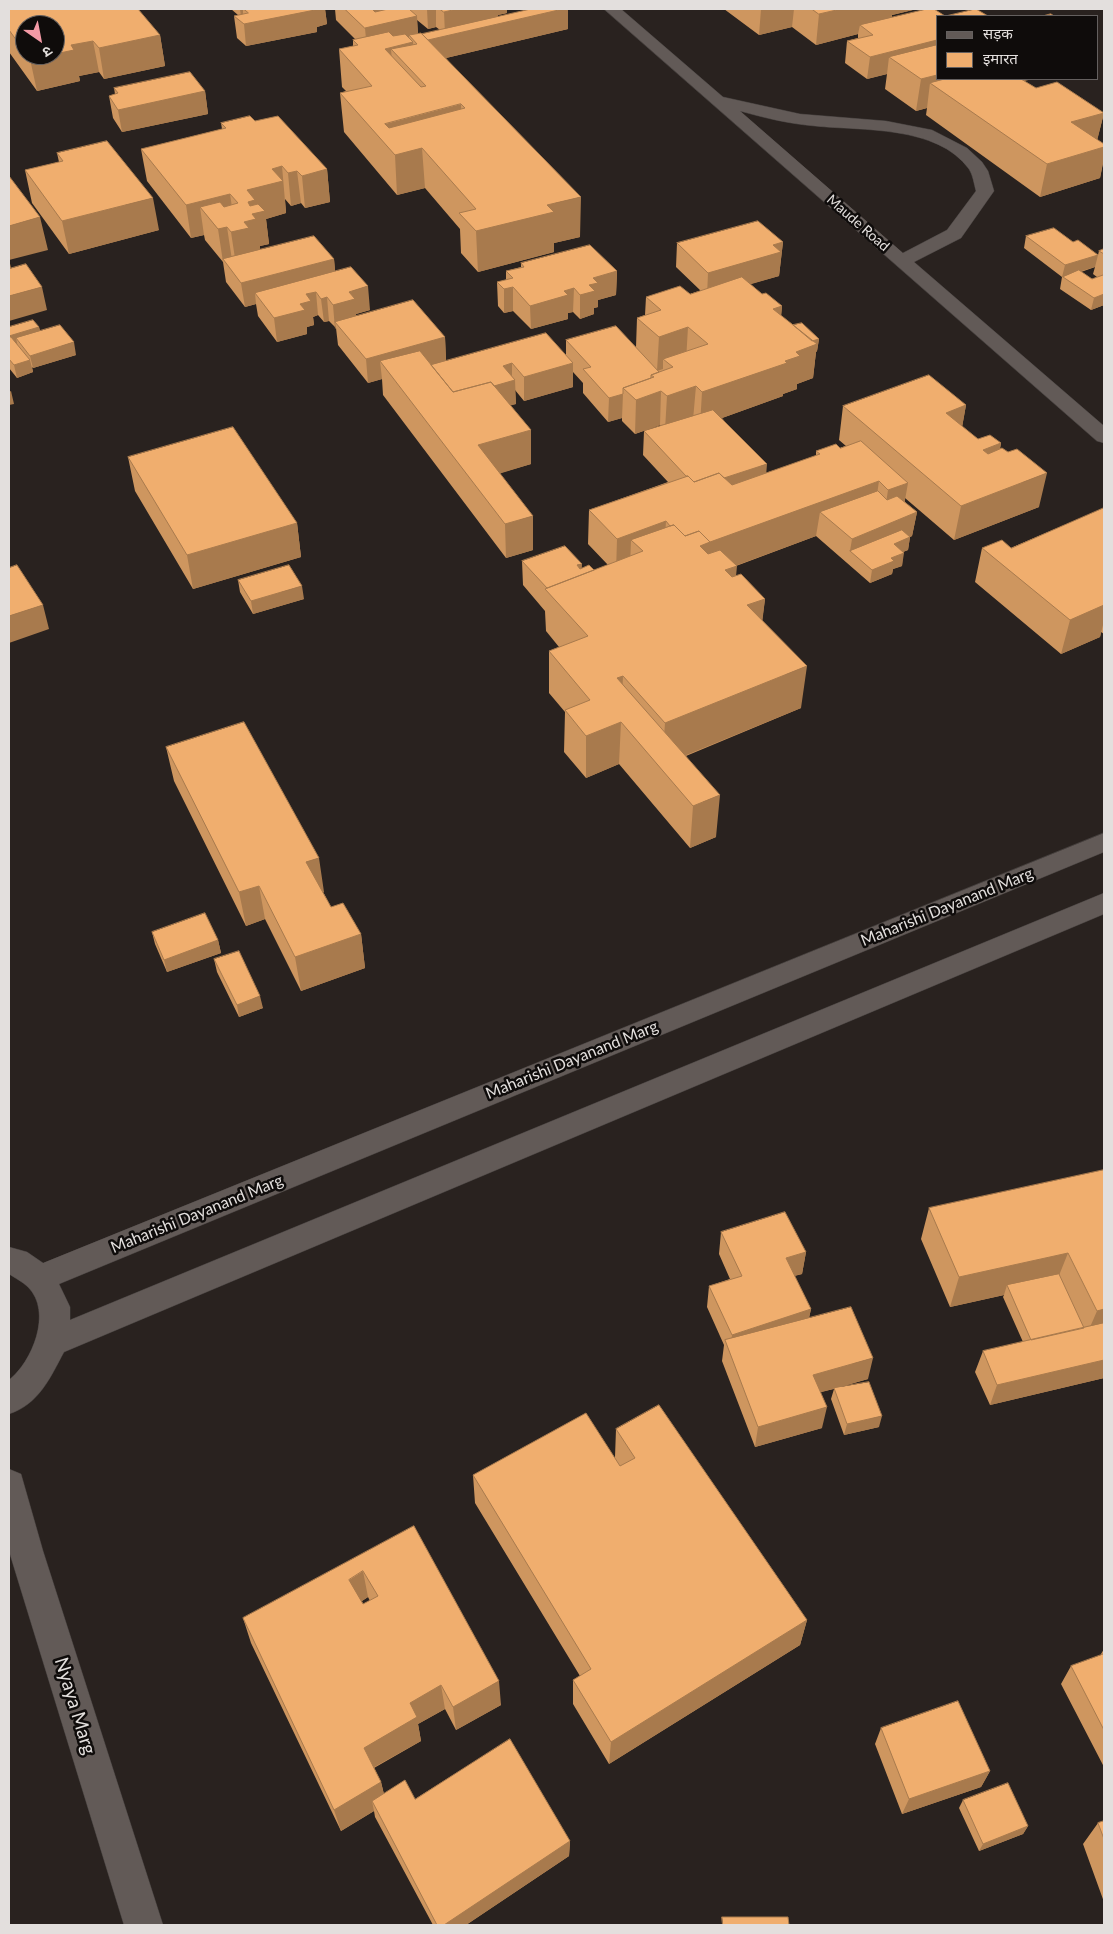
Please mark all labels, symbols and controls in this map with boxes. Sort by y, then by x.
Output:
north arrow [15,15,65,65]
legend [936,15,1098,80]
text: सड़क [983,24,1013,42]
text: उ [40,43,56,62]
text: इमारत [983,49,1018,67]
street label: Maude Road [823,191,893,255]
street label: Maharishi Dayanand Marg [858,864,1036,950]
street label: Maharishi Dayanand Marg [483,1017,661,1103]
street label: Maharishi Dayanand Marg [108,1171,286,1257]
street label: Nyaya Marg [49,1655,101,1757]

